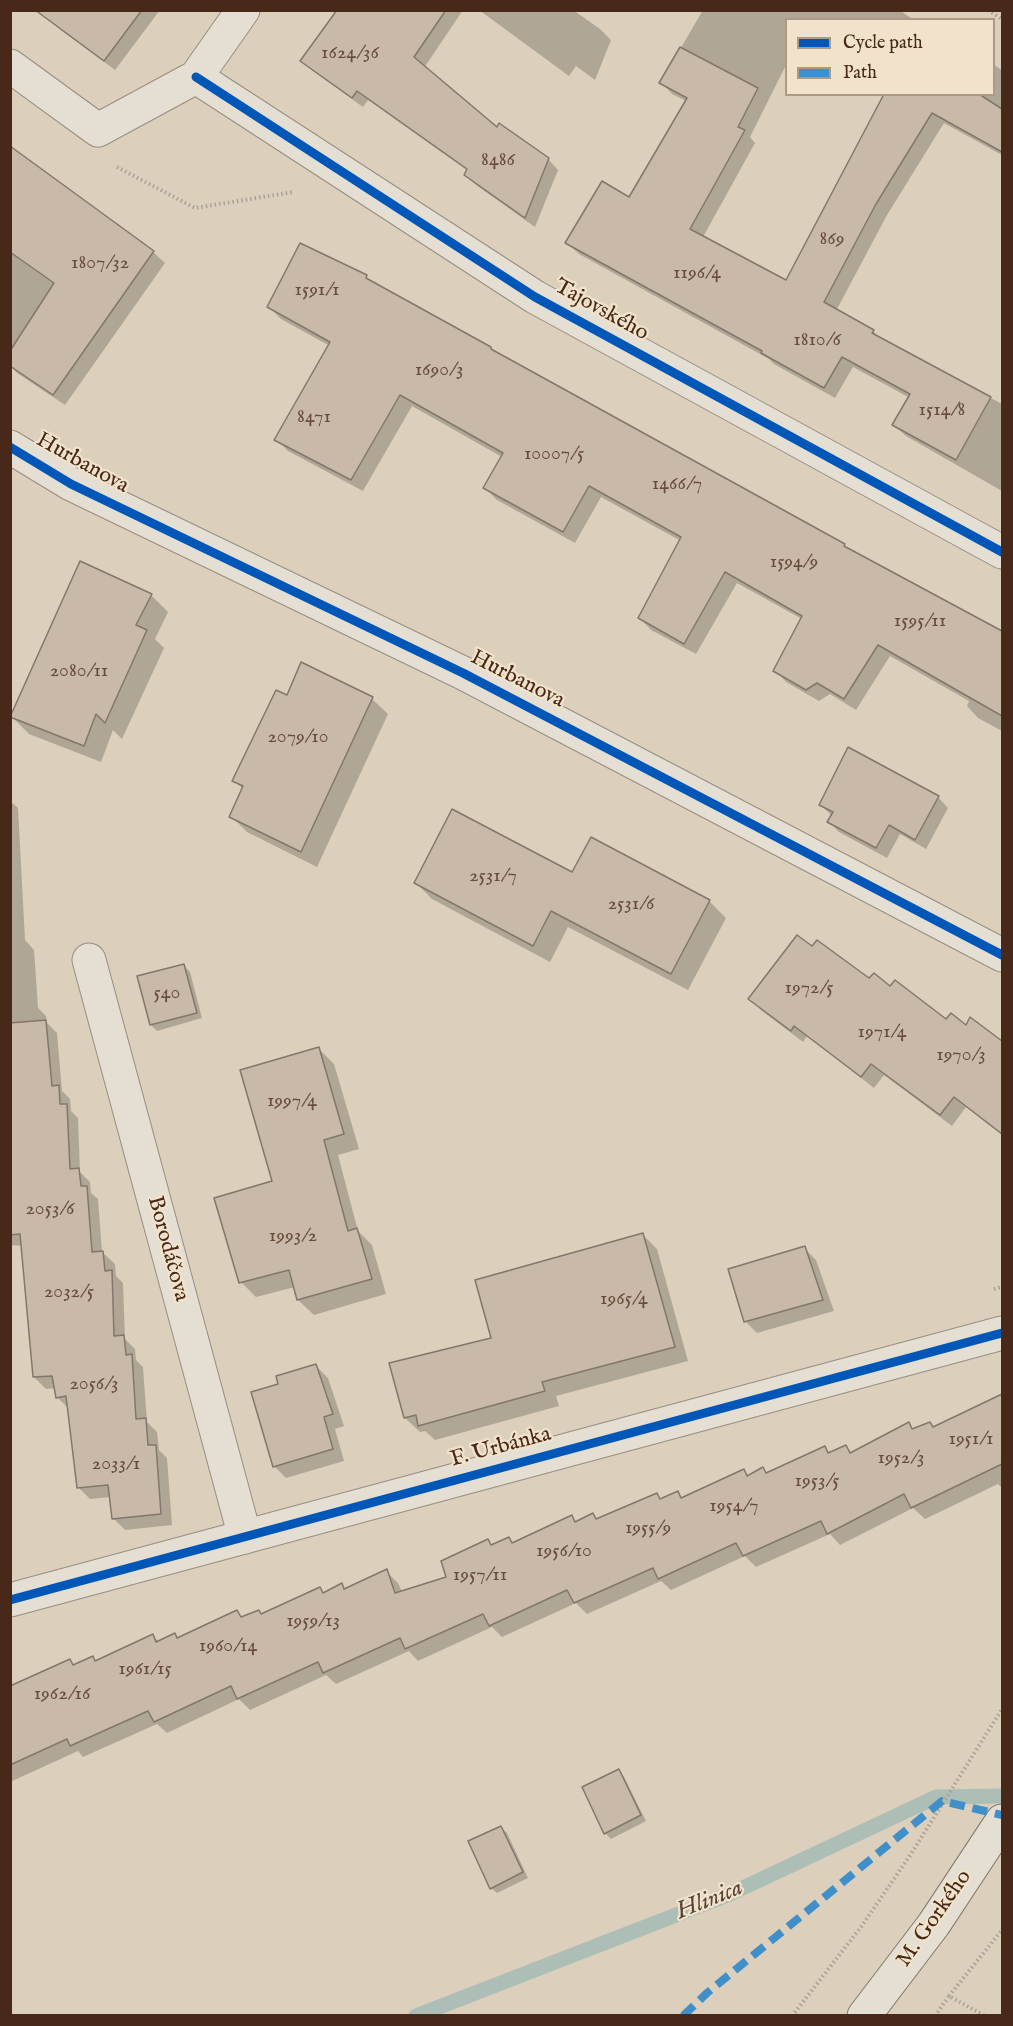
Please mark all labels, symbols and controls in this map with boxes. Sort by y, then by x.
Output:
legend [785,18,995,96]
text: Cycle path [843,32,923,55]
house number: 1624/36 [321,42,379,66]
text: Path [843,62,877,85]
house number: 8486 [481,149,515,173]
house number: 869 [819,228,845,252]
house number: 1807/32 [71,252,129,276]
house number: 1196/4 [673,262,721,286]
street label: Tajovského [549,274,653,348]
house number: 1591/1 [294,279,340,303]
house number: 1810/6 [793,329,841,353]
house number: 1690/3 [415,359,463,383]
house number: 1514/8 [919,399,965,423]
house number: 8471 [297,406,331,430]
street label: Hurbanova [31,428,133,500]
house number: 10007/5 [524,443,584,467]
house number: 1466/7 [652,473,702,497]
house number: 1594/9 [770,551,818,575]
house number: 1595/11 [894,610,946,634]
street label: Hurbanova [466,645,568,715]
house number: 2080/11 [50,660,108,684]
house number: 2079/10 [267,726,329,750]
house number: 2531/7 [469,865,517,889]
house number: 2531/6 [608,893,654,917]
house number: 1972/5 [785,977,833,1001]
house number: 540 [154,982,180,1006]
house number: 1971/4 [858,1021,906,1045]
house number: 1970/3 [936,1044,986,1068]
house number: 1997/4 [267,1090,317,1114]
street label: Borodáčova [140,1194,194,1304]
house number: 2053/6 [25,1198,75,1222]
house number: 1993/2 [269,1225,317,1249]
house number: 2032/5 [44,1281,94,1305]
house number: 1965/4 [600,1288,648,1312]
house number: 2056/3 [69,1373,119,1397]
street label: F. Urbánka [448,1422,554,1474]
house number: 1951/1 [948,1428,994,1452]
house number: 1952/3 [877,1447,925,1471]
house number: 2033/1 [92,1453,140,1477]
house number: 1953/5 [795,1470,839,1494]
house number: 1954/7 [709,1495,759,1519]
house number: 1955/9 [625,1517,671,1541]
house number: 1956/10 [536,1540,592,1564]
house number: 1957/11 [453,1564,507,1588]
house number: 1959/13 [286,1610,340,1634]
house number: 1960/14 [199,1635,257,1659]
house number: 1961/15 [118,1658,172,1682]
house number: 1962/16 [34,1683,90,1707]
street label: M. Gorkého [892,1865,978,1973]
water label: Hlinica [672,1875,748,1927]

